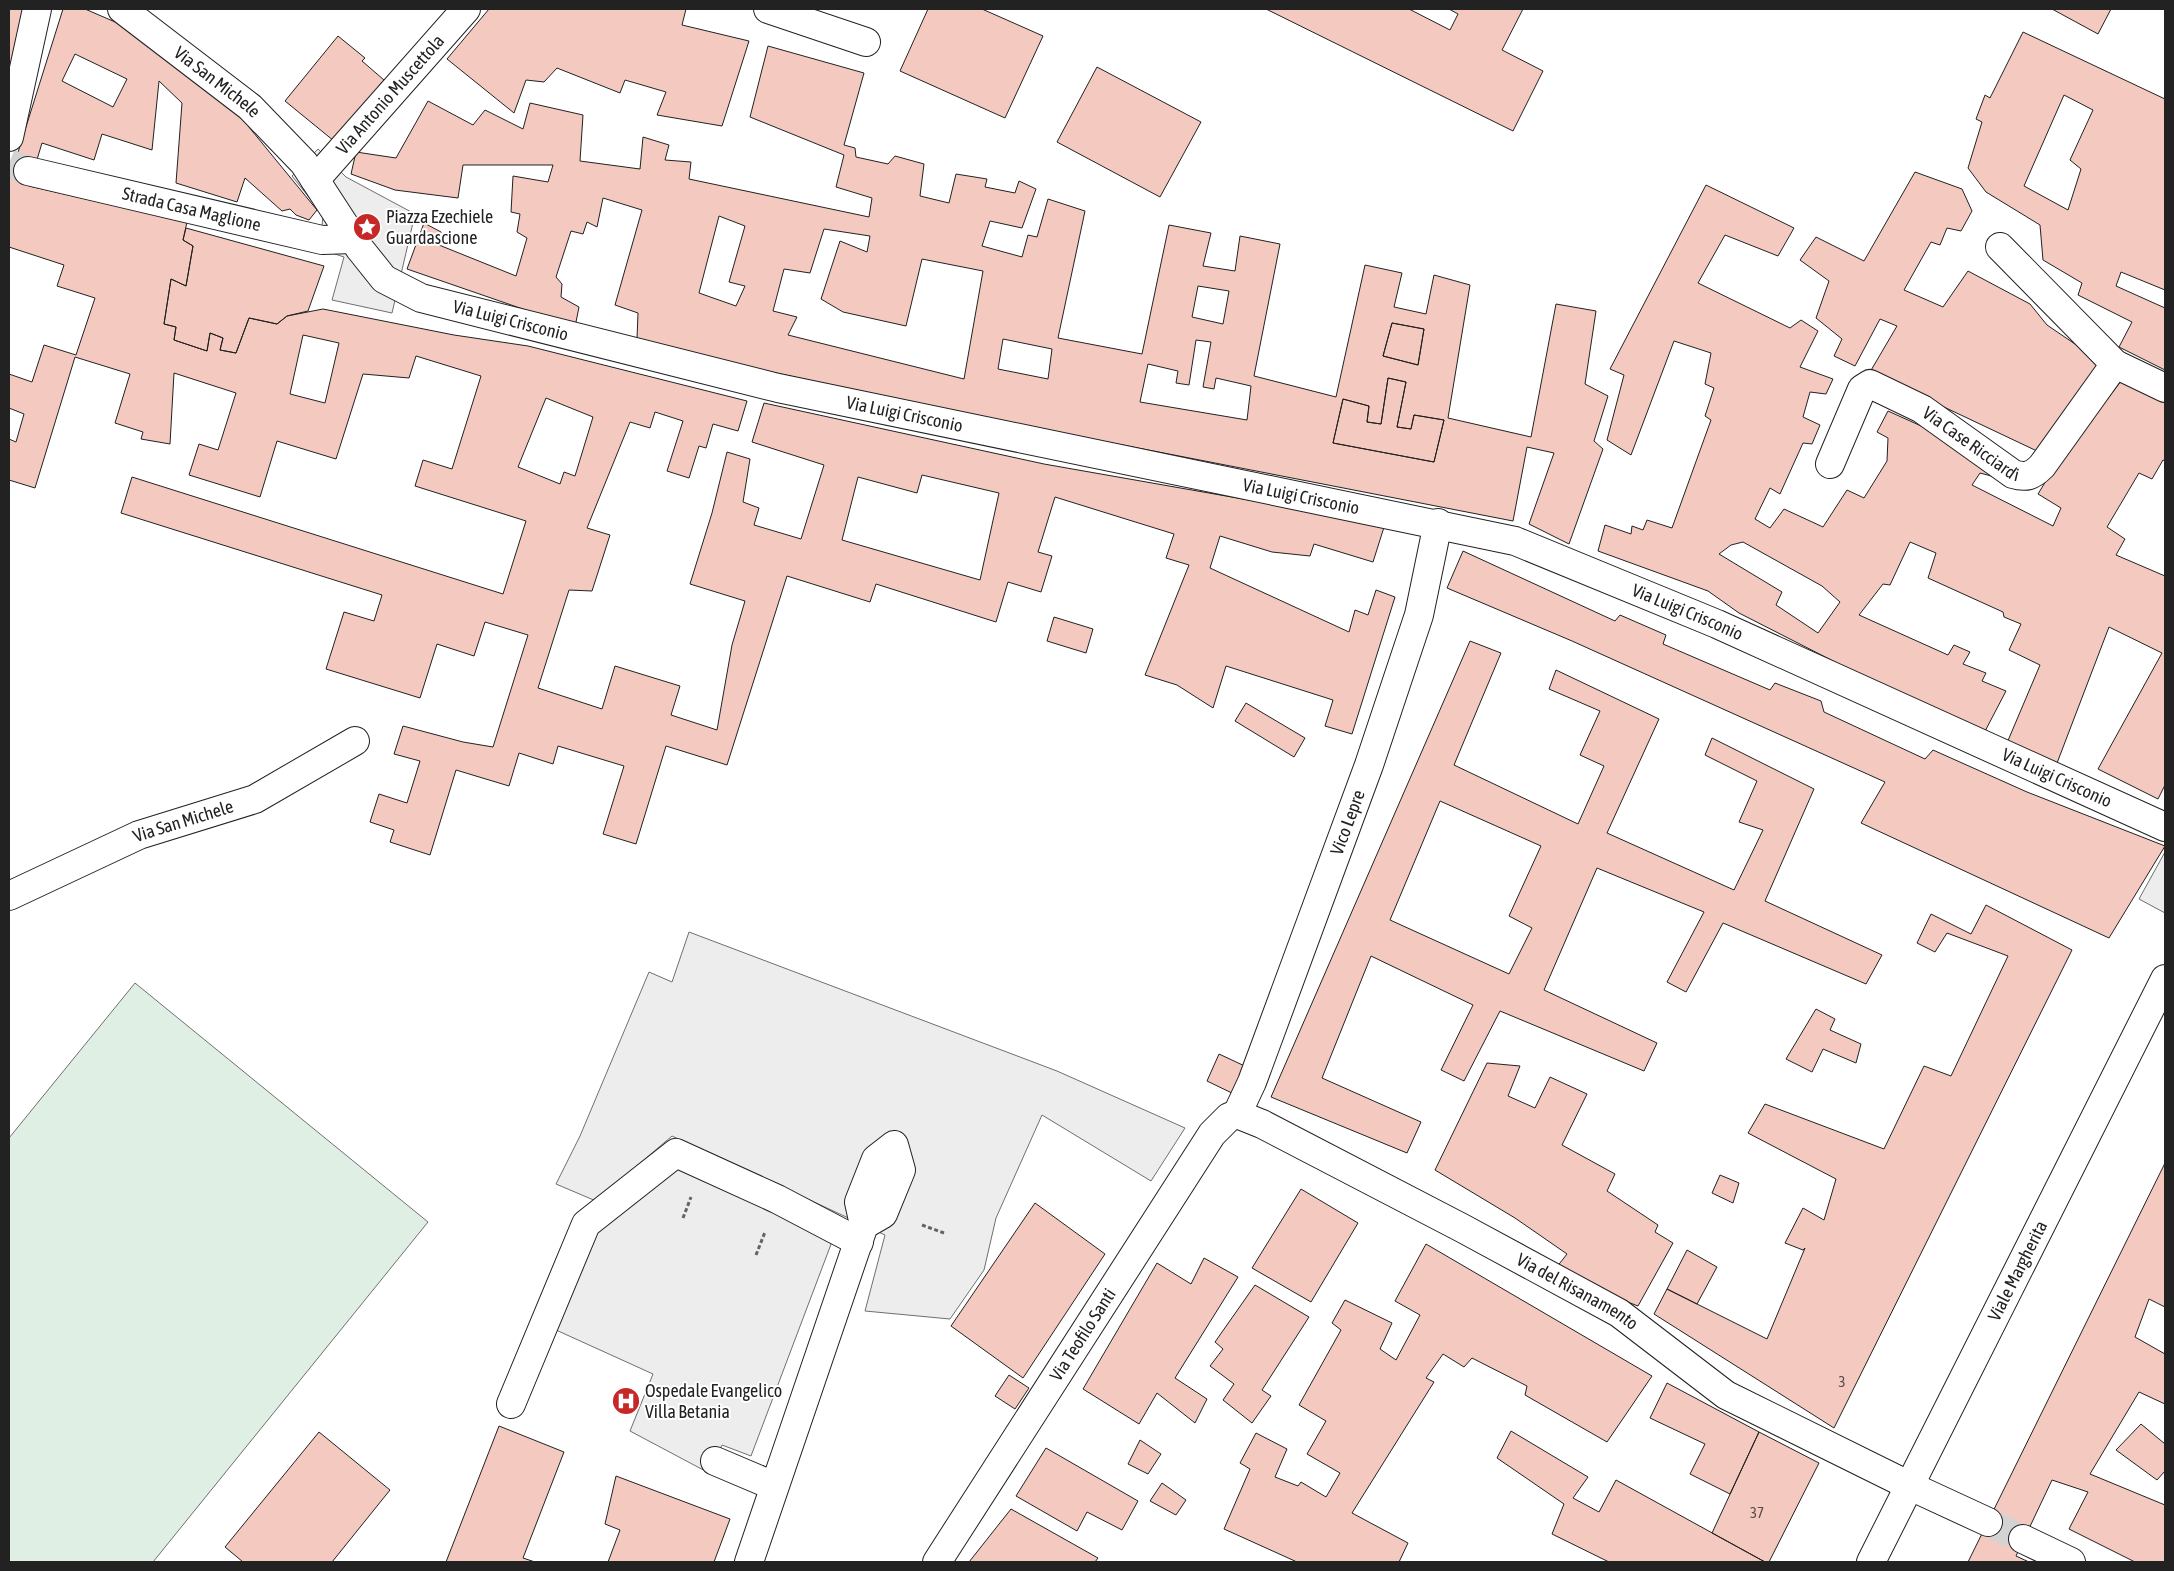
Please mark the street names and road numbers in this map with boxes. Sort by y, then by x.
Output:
street label: Via Antonio Muscettola [332,30,448,158]
street label: Via San Michele [170,42,265,122]
street label: Strada Casa Maglione [120,182,263,235]
street label: Via Luigi Crisconio [451,295,571,345]
street label: Via Luigi Crisconio [845,391,965,436]
street label: Via Case Ricciardi [1919,402,2021,485]
street label: Via Luigi Crisconio [1241,474,1361,518]
street label: Via Luigi Crisconio [1629,579,1746,644]
street label: Via Luigi Crisconio [1999,744,2115,812]
street label: Vico Lepre [1326,787,1369,858]
street label: Via San Michele [129,795,236,846]
street label: Viale Margherita [1983,1217,2051,1324]
street label: Via del Risanamento [1513,1249,1643,1334]
street label: Via Teofilo Santi [1045,1284,1120,1385]

